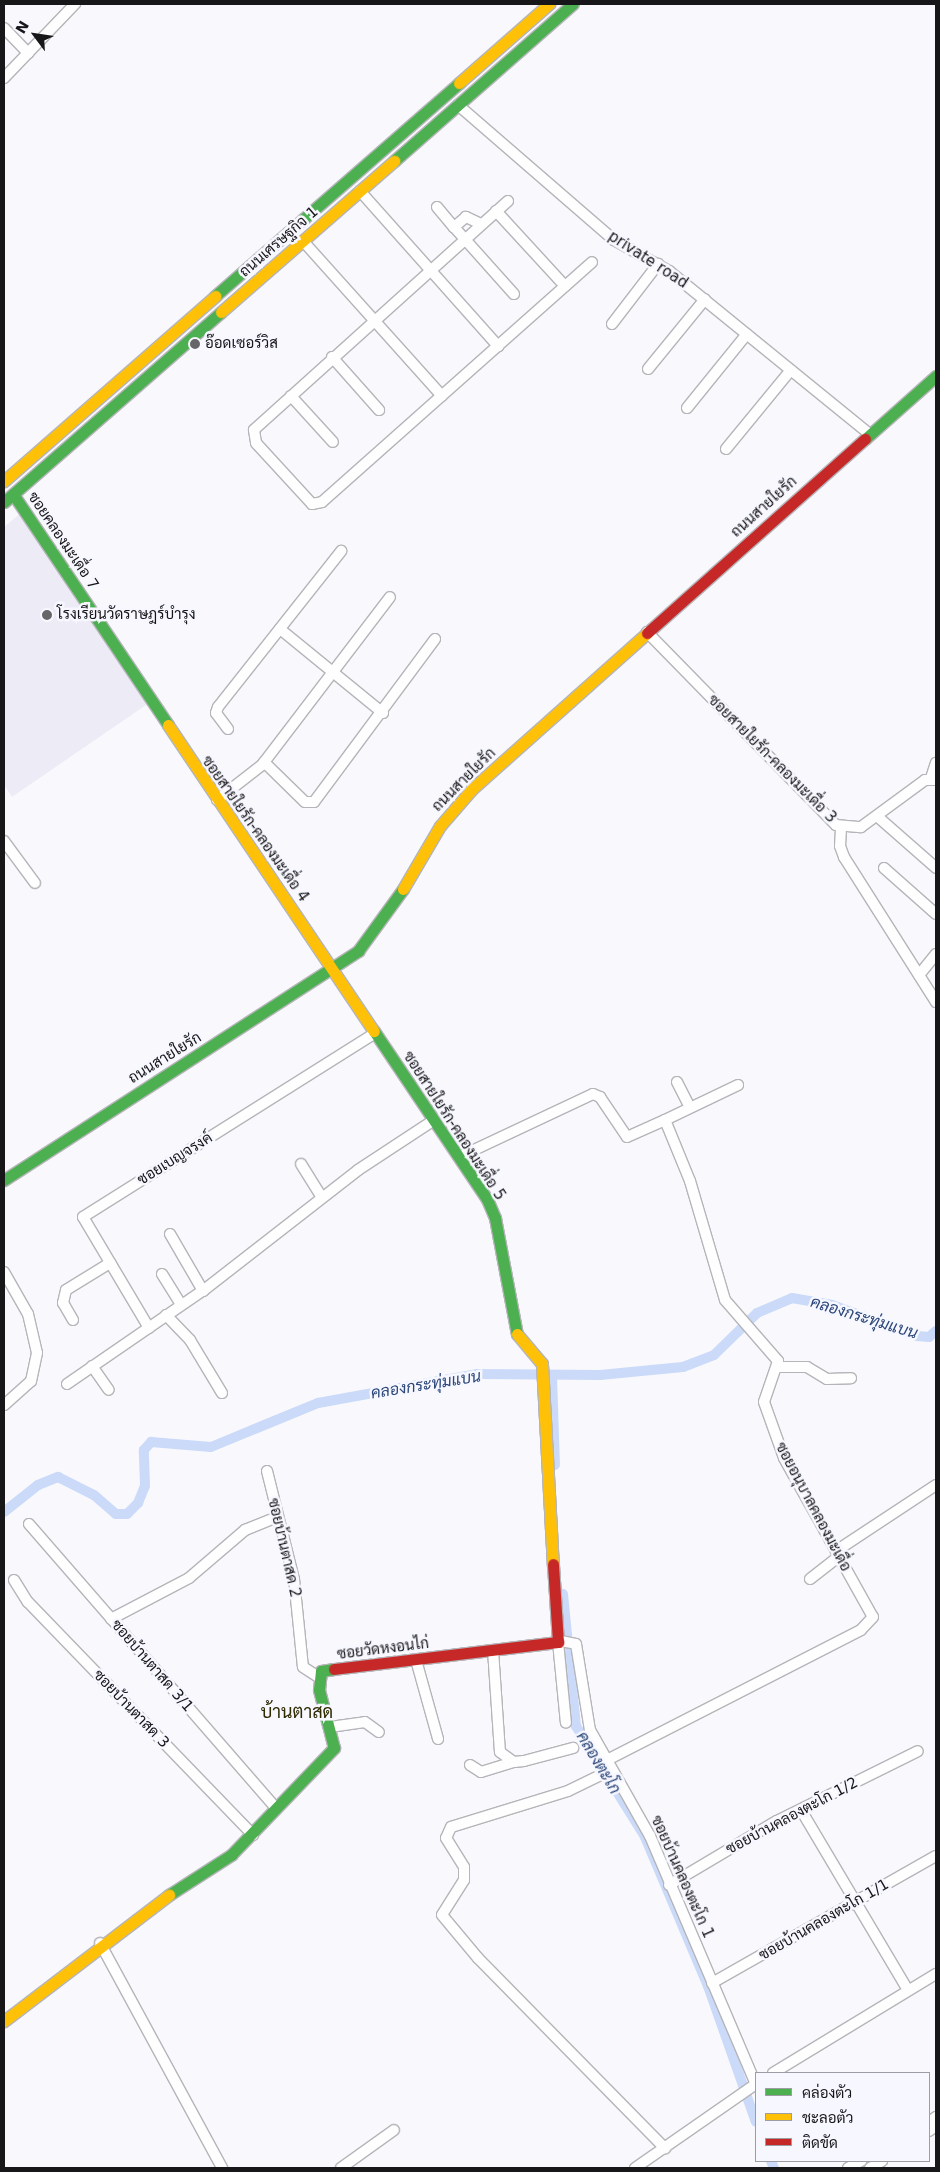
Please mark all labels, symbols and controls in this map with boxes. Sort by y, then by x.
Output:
north arrow [10,10,60,60]
text: N [12,18,32,36]
street label: ถนนเศรษฐกิจ 1 [236,203,322,281]
street label: private road [605,228,691,292]
place label: อ๊อดเซอร์วิส [205,335,278,353]
marker: อ๊อดเซอร์วิส [189,338,201,350]
street label: ถนนสายใยรัก [727,473,801,541]
street label: ซอยคลองมะเดื่อ 7 [24,489,102,593]
place label: โรงเรียนวัดราษฎร์บํารุง [57,606,196,624]
marker: โรงเรียนวัดราษฎร์บํารุง [41,609,53,621]
street label: ซอยสายใยรัก-คลองมะเดื่อ 3 [704,691,840,827]
street label: ถนนสายใยรัก [428,744,500,816]
street label: ซอยสายใยรัก-คลองมะเดื่อ 4 [198,753,312,905]
street label: ถนนสายใยรัก [125,1029,205,1087]
street label: ซอยสายใยรัก-คลองมะเดื่อ 5 [399,1048,509,1204]
street label: ซอยเบญจรงค์ [134,1129,216,1189]
water label: คลองกระทุ่มแบน [808,1293,920,1343]
water label: คลองกระทุ่มแบน [370,1367,482,1403]
street label: ซอยอนุบาลคลองมะเดื่อ [771,1439,855,1575]
street label: ซอยบ้านตาสด 2 [264,1497,304,1599]
street label: ซอยบ้านตาสด 3/1 [107,1616,197,1716]
street label: ซอยวัดหงอนไก่ [336,1634,430,1664]
street label: ซอยบ้านตาสด 3 [89,1666,173,1752]
district label: บ้านตาสด [261,1701,333,1723]
water label: คลองตะโก [572,1728,624,1798]
street label: ซอยบ้านคลองตะโก 1/2 [723,1774,861,1858]
street label: ซอยบ้านคลองตะโก 1 [647,1813,717,1941]
street label: ซอยบ้านคลองตะโก 1/1 [756,1875,892,1965]
legend [755,2072,930,2162]
text: คล่องตัว [802,2084,852,2102]
text: ชะลอตัว [802,2109,853,2127]
text: ติดขัด [802,2134,838,2152]

